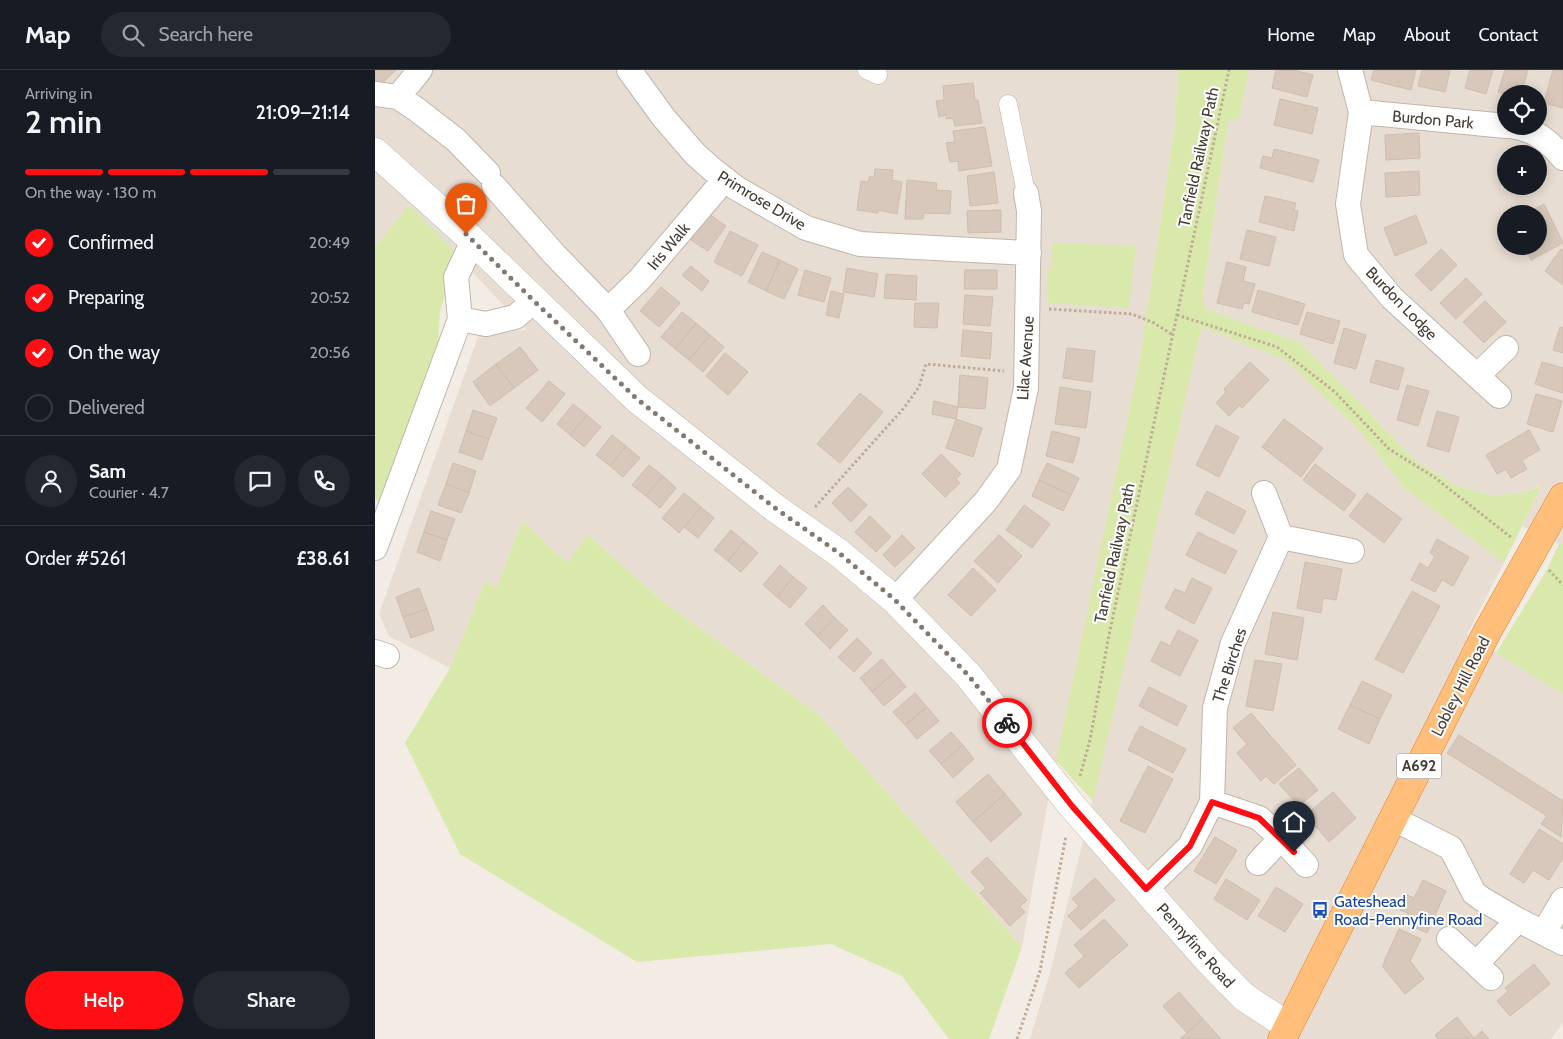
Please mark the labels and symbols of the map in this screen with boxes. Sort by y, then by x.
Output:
street label: Tanfield Railway Path [1174,85,1223,229]
street label: Burdon Park [1391,106,1475,133]
street label: Primrose Drive [714,167,809,234]
pin [445,183,487,234]
street label: Iris Walk [643,218,694,274]
street label: Burdon Lodge [1362,263,1441,344]
street label: Lilac Avenue [1013,315,1038,401]
street label: Tanfield Railway Path [1090,481,1139,625]
street label: The Birches [1208,625,1251,705]
street label: Lobley Hill Road [1427,633,1494,739]
courier [982,698,1032,748]
road number: A692 [1397,754,1441,778]
pin [1273,801,1315,852]
place label: Gateshead Road-Pennyfine Road [1334,892,1483,929]
street label: Pennyfine Road [1153,899,1238,991]
bus stop icon: Gateshead Road-Pennyfine Road [1310,900,1330,920]

